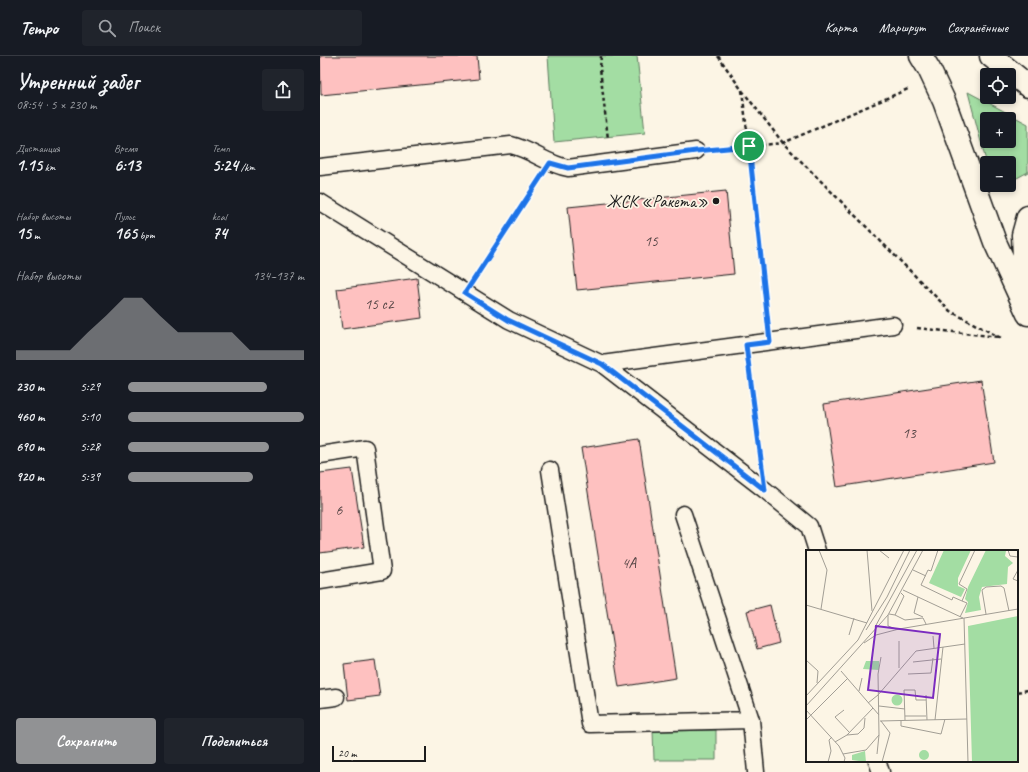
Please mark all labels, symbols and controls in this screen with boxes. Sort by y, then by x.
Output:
search box [82,10,362,46]
text: Tempo [20,16,58,40]
icon: search [96,17,118,39]
text: Поиск [128,18,160,37]
text: Карта [825,19,857,36]
text: Маршрут [879,19,925,36]
text: Сохранённые [947,19,1008,36]
text: Утренний забег [16,68,139,96]
map controls [980,68,1016,192]
button: locate [980,68,1016,104]
button: share [262,69,304,111]
text: 08:54 · 5 × 230 m [16,97,97,113]
button: + [980,112,1016,148]
pin [732,129,766,163]
icon: arrive [738,135,760,157]
text: Дистанция [16,141,60,155]
text: Время [114,141,137,155]
text: Темп [212,141,230,155]
text: 1.15 [16,155,42,176]
text: 6:13 [114,155,141,176]
text: 5:24 [212,155,238,176]
button: − [980,156,1016,192]
text: km [42,160,55,174]
text: /km [238,160,255,174]
place label: ЖСК «Ракета» [606,191,708,212]
marker: ЖСК «Ракета» [711,196,721,206]
text: Набор высоты [16,209,71,223]
text: Пульс [114,209,135,223]
text: kcal [212,209,227,223]
text: 15 [16,223,31,244]
text: 165 [114,223,137,244]
text: 74 [212,223,227,244]
text: m [31,228,40,242]
text: bpm [137,228,155,242]
house number: 15 [644,232,659,251]
text: Набор высоты [16,268,81,284]
text: 134–137 m [253,268,304,284]
house number: 15 с2 [364,295,395,314]
text: 230 m [16,379,44,395]
text: 5:29 [80,379,100,395]
text: 460 m [16,409,44,425]
text: 5:10 [80,409,100,425]
house number: 13 [902,424,917,443]
text: 690 m [16,439,44,455]
text: 5:28 [80,439,100,455]
text: 920 m [16,469,44,485]
text: 5:39 [80,469,100,485]
house number: 6 [336,501,344,520]
inset map [806,550,1018,762]
house number: 4А [622,554,638,573]
button: Сохранить [16,718,156,764]
button: Поделиться [164,718,304,764]
scale bar [332,744,426,763]
text: 20 m [338,746,357,760]

